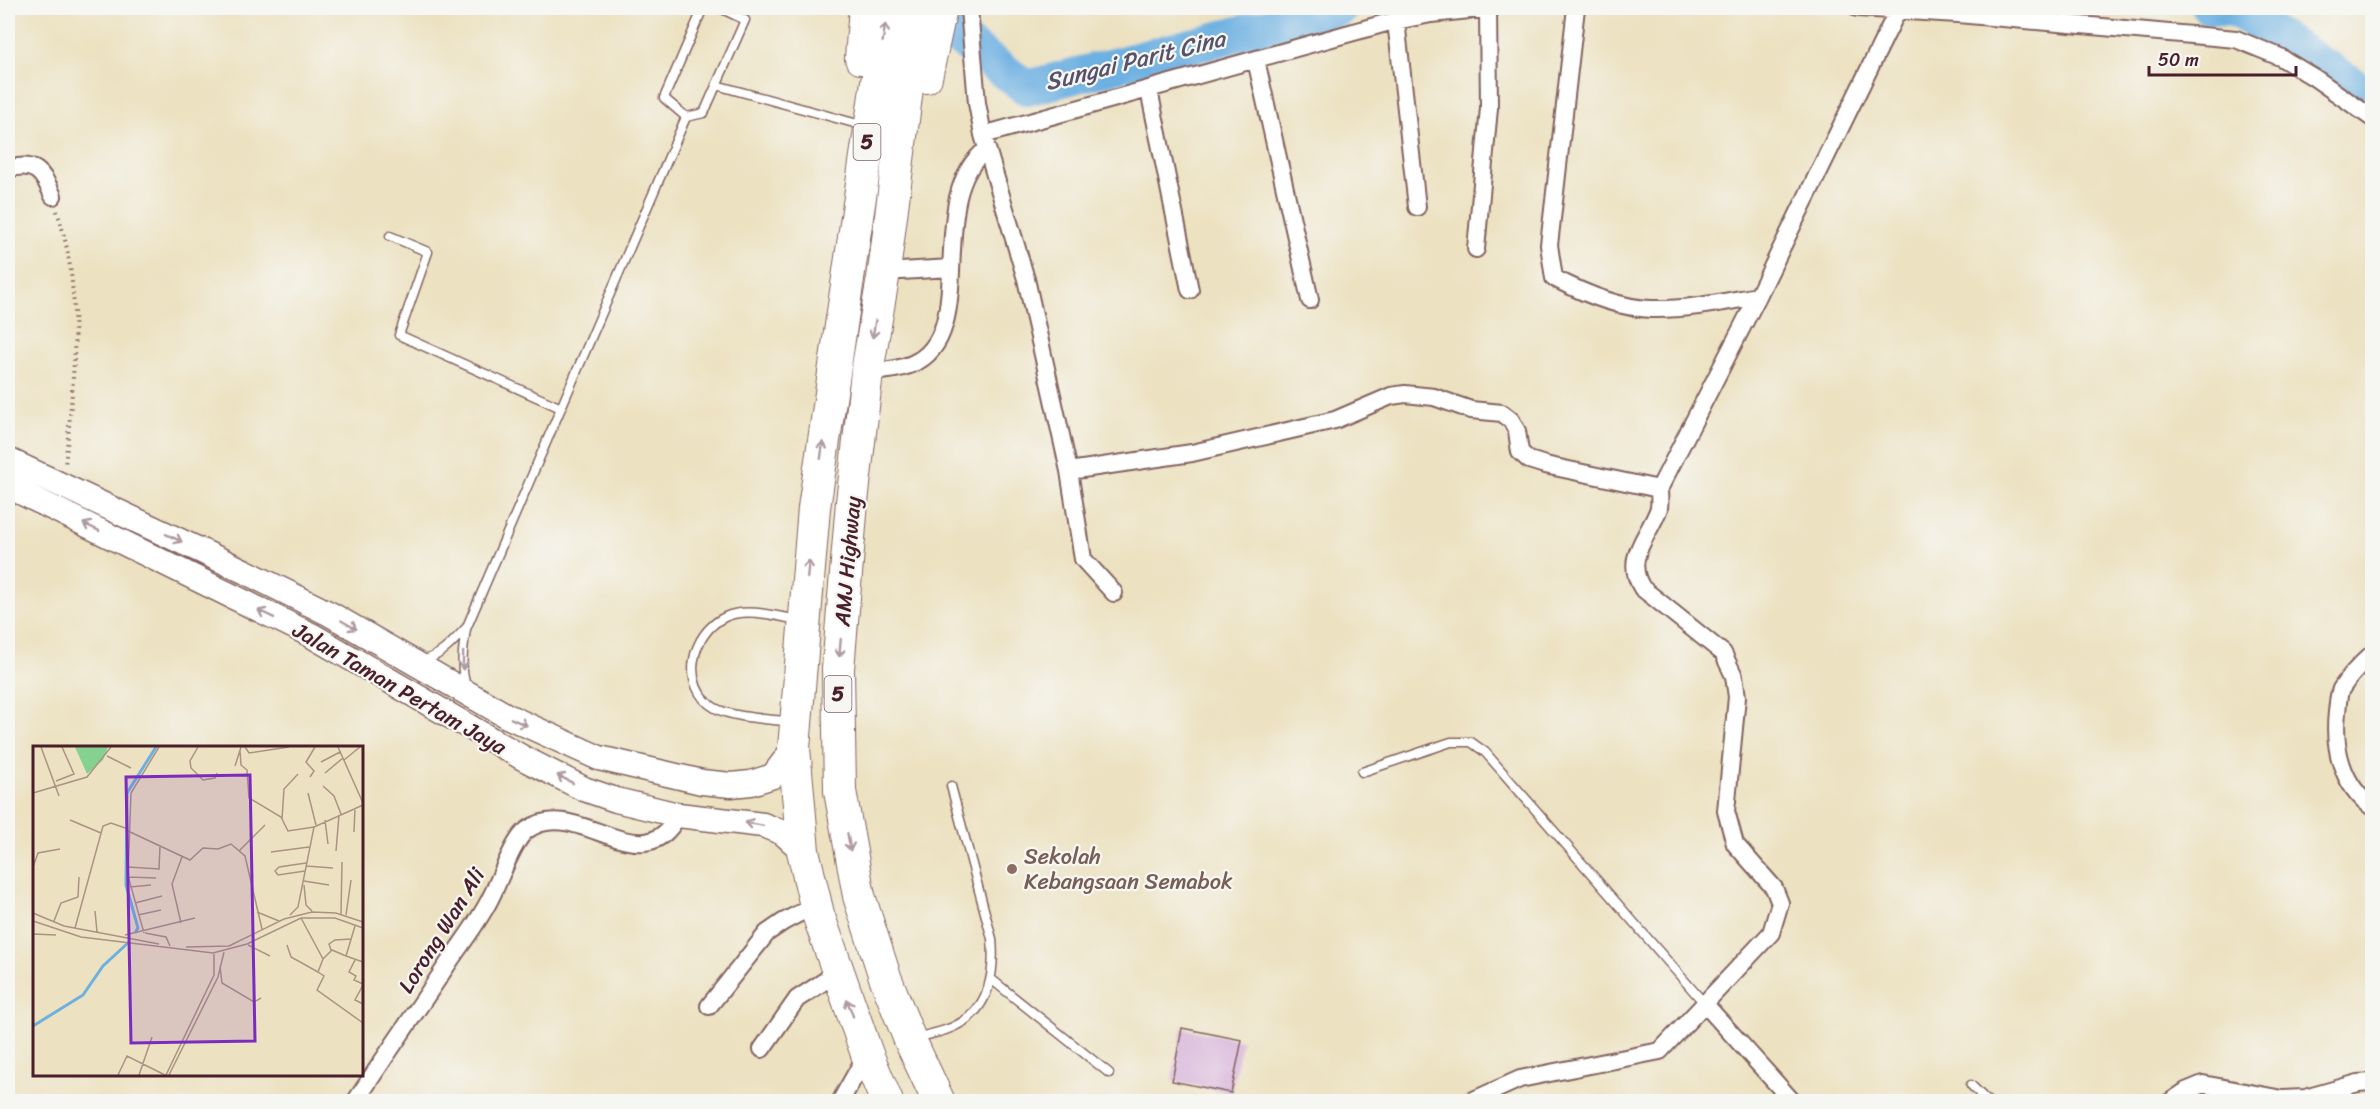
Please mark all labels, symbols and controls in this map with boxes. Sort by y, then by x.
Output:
water label: Sungai Parit Cina [1041,17,1231,103]
one-way arrow [879,23,890,43]
scale bar [2149,39,2296,77]
text: 50 m [2158,44,2199,76]
road number: 5 [854,124,880,160]
one-way arrow [869,319,880,339]
one-way arrow [816,441,827,461]
street label: AMJ Highway [822,494,873,629]
one-way arrow [83,521,101,533]
one-way arrow [165,533,183,545]
one-way arrow [803,560,814,580]
one-way arrow [258,607,276,619]
street label: Jalan Taman Pertam Jaya [284,611,515,766]
one-way arrow [340,619,357,631]
one-way arrow [834,638,845,658]
one-way arrow [457,651,469,671]
road number: 5 [824,676,852,712]
one-way arrow [510,716,528,728]
inset map [33,746,363,1076]
one-way arrow [557,773,575,784]
one-way arrow [744,818,764,829]
one-way arrow [844,832,855,852]
place label: Sekolah Kebangsaan Semabok [1024,837,1233,901]
street label: Lorong Wan Ali [387,859,496,1001]
marker: Sekolah Kebangsaan Semabok [1005,862,1019,876]
one-way arrow [844,999,855,1018]

